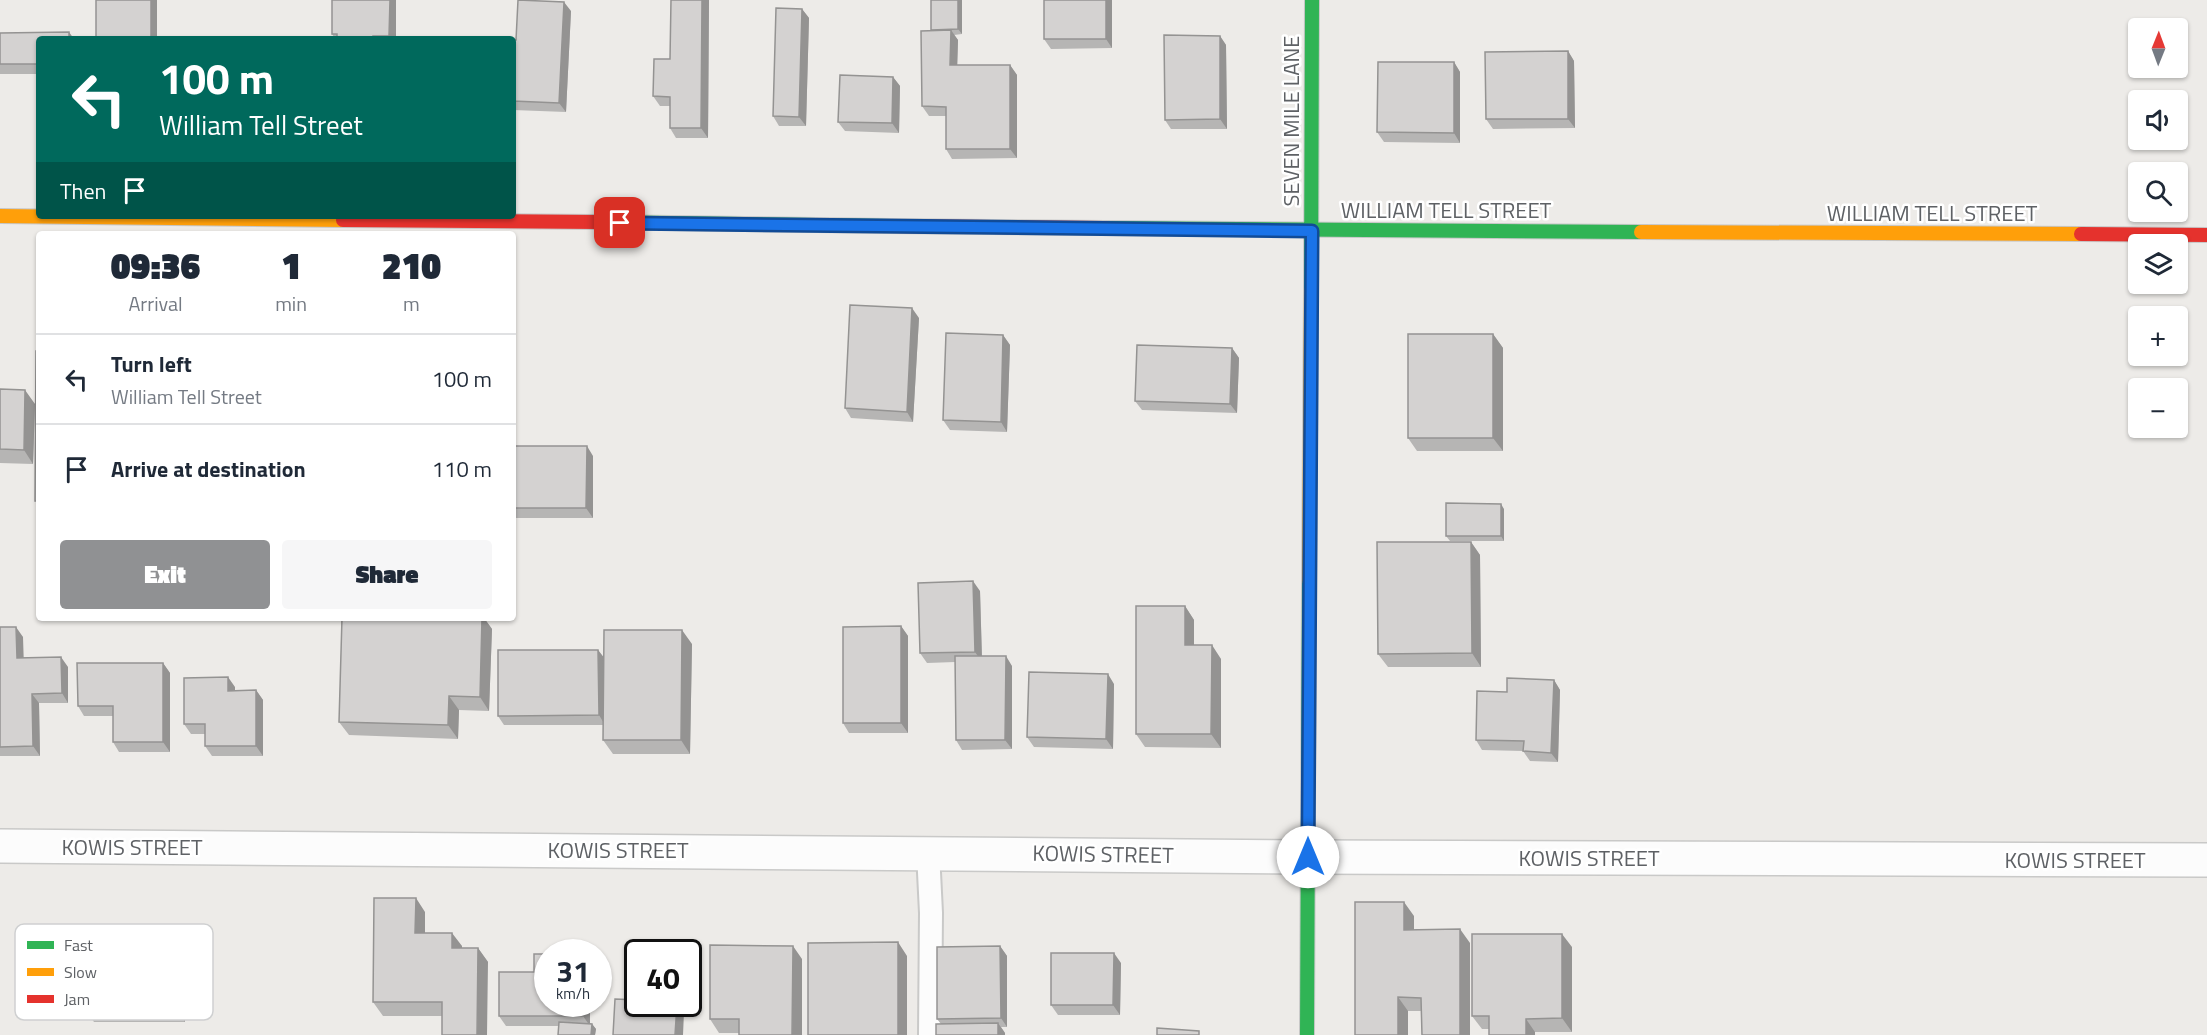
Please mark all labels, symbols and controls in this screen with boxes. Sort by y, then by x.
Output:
north arrow [2128,18,2188,78]
map controls [2128,18,2188,438]
street label: SEVEN MILE LANE [1274,36,1308,206]
text: 100 m [159,46,274,110]
icon: left [60,60,138,138]
button: sound [2128,90,2188,150]
text: William Tell Street [159,104,363,145]
button: search [2128,162,2188,222]
text: Then [60,174,106,208]
icon: arrive [118,174,151,207]
street label: WILLIAM TELL STREET [1341,193,1552,227]
street label: WILLIAM TELL STREET [1827,196,2038,230]
pin [594,197,645,248]
icon: arrive [603,206,636,239]
button: layers [2128,234,2188,294]
text: 09:36 [111,238,200,293]
text: 1 [281,238,301,293]
text: 210 [382,238,441,293]
text: Arrival [128,288,183,319]
text: min [275,288,307,319]
text: m [403,288,420,319]
button: + [2128,306,2188,366]
text: Turn left [111,347,192,381]
text: 100 m [432,362,492,396]
icon: left [60,363,93,396]
button: − [2128,378,2188,438]
text: William Tell Street [111,381,262,412]
text: Arrive at destination [111,452,306,486]
text: 110 m [432,452,492,486]
icon: arrive [60,453,93,486]
button: Exit [60,540,270,609]
button: Share [282,540,492,609]
position arrow [1276,825,1340,889]
street label: KOWIS STREET [61,830,203,864]
street label: KOWIS STREET [547,833,689,867]
street label: KOWIS STREET [1032,836,1174,872]
street label: KOWIS STREET [1518,841,1660,875]
street label: KOWIS STREET [2004,843,2146,877]
legend [15,924,213,1020]
text: Fast [64,933,93,957]
speed limit sign: 40 [624,939,702,1017]
text: 31 [556,948,590,994]
text: Slow [64,960,97,984]
text: km/h [556,982,590,1005]
text: Jam [64,987,90,1011]

